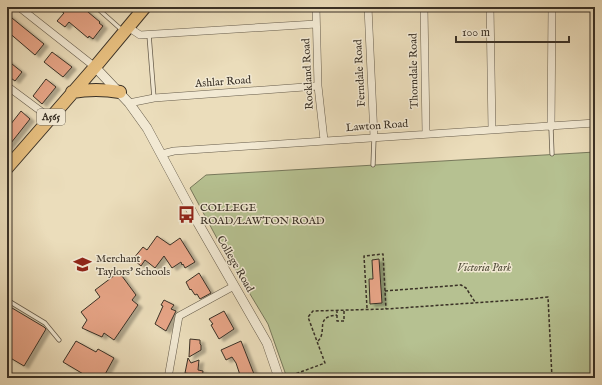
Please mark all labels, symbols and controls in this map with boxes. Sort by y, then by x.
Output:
scale bar [456,18,569,44]
text: 100 m [462,25,490,40]
street label: Thorndale Road [406,33,422,109]
street label: Rockland Road [299,38,317,110]
street label: Ferndale Road [351,39,369,107]
street label: Ashlar Road [193,73,252,91]
road number: A565 [37,109,65,125]
street label: Lawton Road [345,117,409,135]
place label: COLLEGE ROAD/LAWTON ROAD [200,201,325,228]
bus stop icon: COLLEGE ROAD/LAWTON ROAD [177,204,197,224]
street label: College Road [213,233,257,295]
place label: Merchant Taylors' Schools [96,252,170,279]
school or university icon: Merchant Taylors' Schools [73,255,93,275]
park label: Victoria Park [457,261,512,275]

